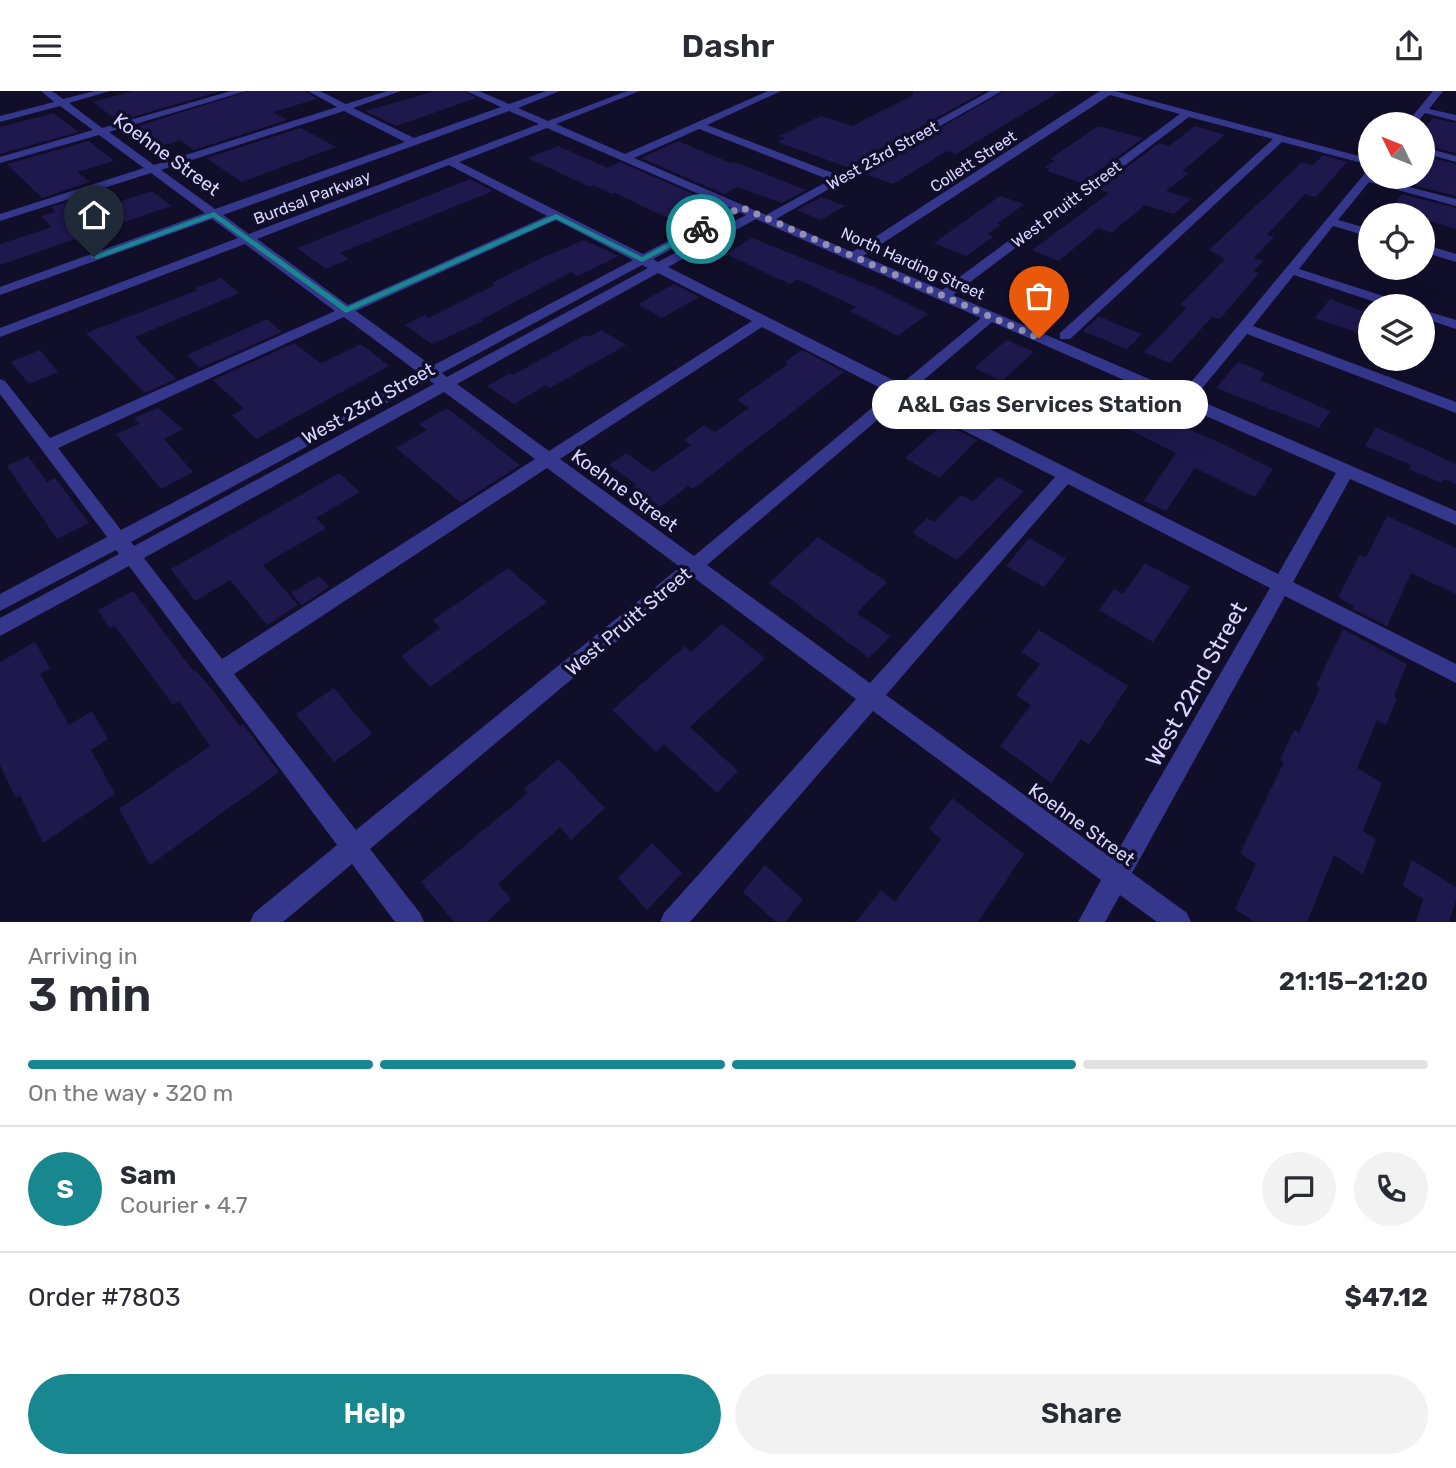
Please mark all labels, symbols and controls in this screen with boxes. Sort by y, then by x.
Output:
icon: menu [28,27,66,65]
text: Dashr [682,27,774,65]
icon: share [1390,27,1428,65]
street label: Koehne Street [109,108,225,201]
north arrow [1358,112,1435,189]
map controls [1358,112,1435,371]
street label: West 23rd Street [823,117,941,194]
street label: Collett Street [926,126,1020,196]
street label: West Pruitt Street [1008,157,1125,252]
street label: Burdsal Parkway [251,166,374,229]
pin [64,185,124,257]
courier [666,194,736,264]
icon: home [75,196,113,234]
button: locate [1358,203,1435,280]
icon: bike [682,210,720,248]
street label: North Harding Street [838,223,988,304]
pin [1009,266,1069,338]
icon: bag [1020,277,1058,315]
button: layers [1358,294,1435,371]
street label: West 23rd Street [298,357,439,449]
callout: A&L Gas Services Station [871,380,1207,429]
text: A&L Gas Services Station [898,390,1182,418]
street label: Koehne Street [567,444,683,537]
street label: West Pruitt Street [561,562,696,681]
street label: West 22nd Street [1139,597,1253,771]
street label: Koehne Street [1024,778,1140,871]
text: Arriving in [28,942,138,970]
text: 21:15–21:20 [1279,966,1428,997]
text: 3 min [28,968,151,1023]
text: On the way · 320 m [28,1079,233,1107]
button: chat [1262,1152,1336,1226]
button: phone [1354,1152,1428,1226]
text: Sam [120,1160,176,1191]
text: S [56,1174,74,1205]
text: Courier · 4.7 [120,1191,247,1219]
text: Order #7803 [28,1282,181,1313]
text: $47.12 [1345,1282,1428,1313]
button: Help [28,1374,721,1454]
button: Share [735,1374,1428,1454]

